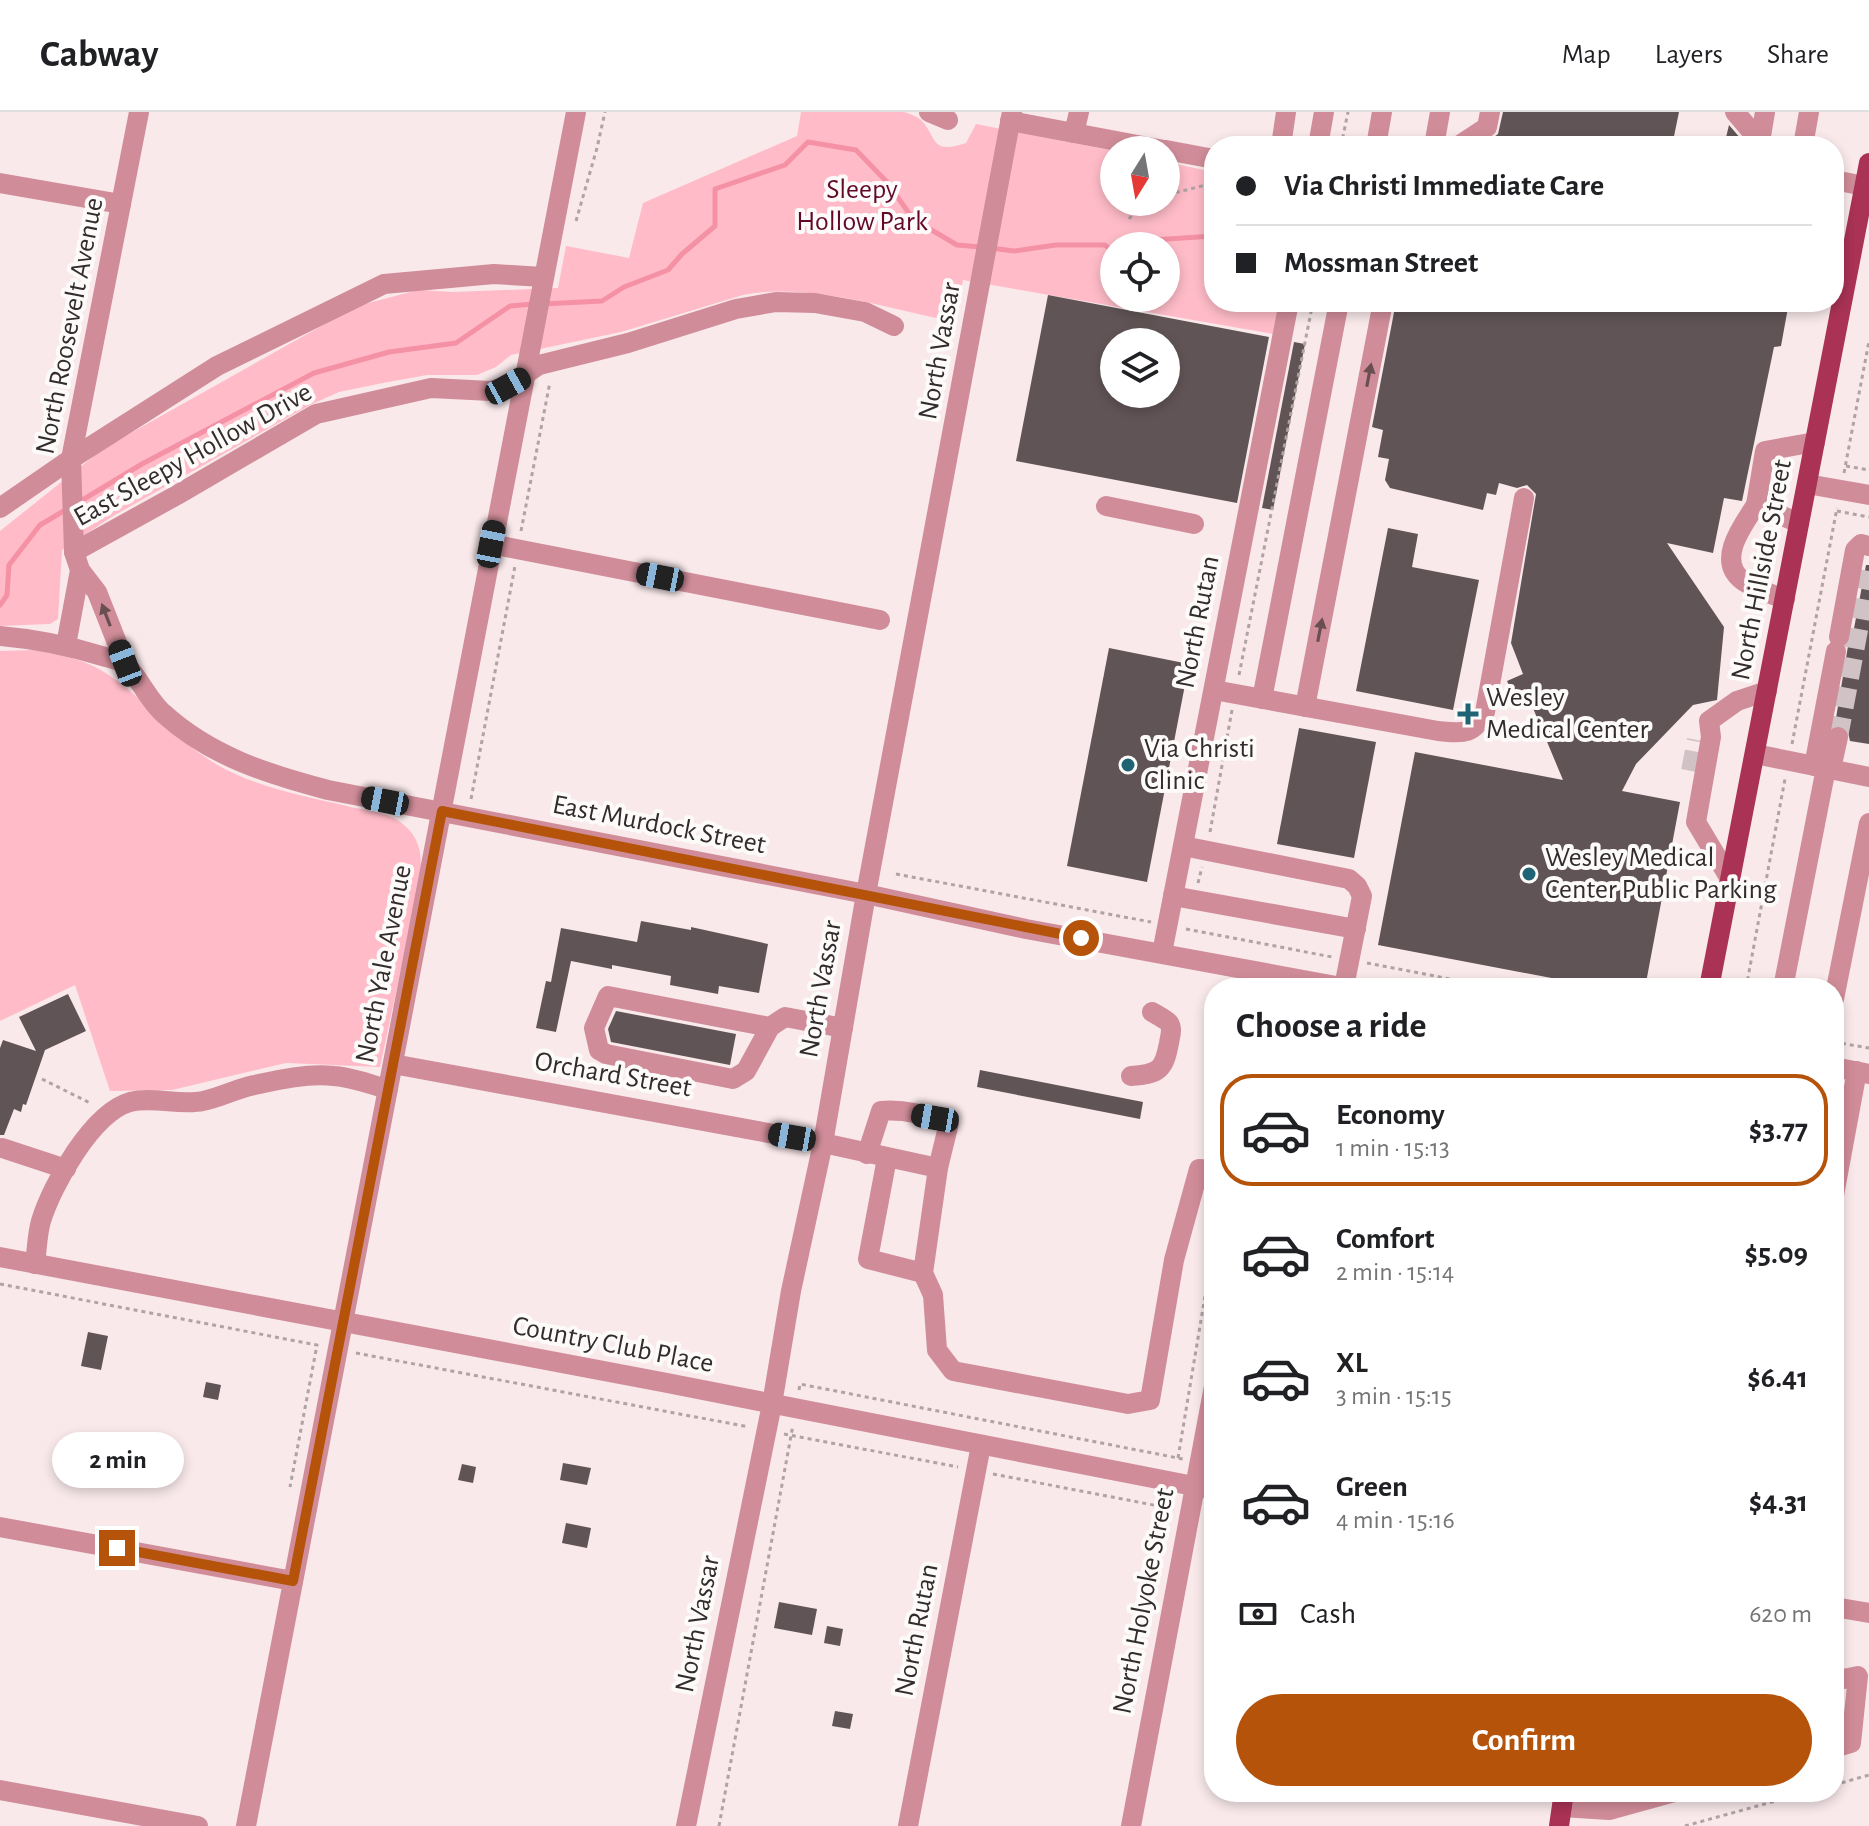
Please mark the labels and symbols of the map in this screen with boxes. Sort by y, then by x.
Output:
north arrow [1100,136,1180,216]
park label: Sleepy Hollow Park [796,176,928,236]
street label: North Roosevelt Avenue [31,195,109,457]
street label: North Vassar [914,280,966,422]
one-way arrow [1363,362,1375,387]
car [481,364,535,408]
street label: East Sleepy Hollow Drive [69,378,317,532]
street label: North Hillside Street [1727,457,1797,683]
car [475,518,507,570]
street label: North Rutan [1171,553,1225,691]
car [634,561,686,593]
one-way arrow [99,603,112,627]
one-way arrow [1314,618,1326,643]
car [105,636,145,690]
place label: Wesley Medical Center [1486,684,1649,744]
marker: Wesley Medical Center [1457,703,1479,725]
place label: Via Christi Clinic [1144,735,1255,795]
marker: Via Christi Clinic [1119,756,1137,774]
car [359,785,411,817]
street label: East Murdock Street [550,791,768,859]
place label: Wesley Medical Center Public Parking [1545,844,1777,904]
street label: North Yale Avenue [351,863,417,1065]
marker: Wesley Medical Center Public Parking [1520,865,1538,883]
street label: North Vassar [795,918,847,1060]
route start [1063,920,1099,956]
street label: Orchard Street [532,1047,694,1103]
car [909,1102,961,1134]
car [766,1121,818,1153]
street label: Country Club Place [510,1312,716,1378]
callout: 2 min [51,1432,183,1488]
street label: North Holyoke Street [1108,1486,1180,1716]
route end [99,1530,135,1566]
street label: North Vassar [671,1553,725,1695]
street label: North Rutan [890,1561,944,1699]

